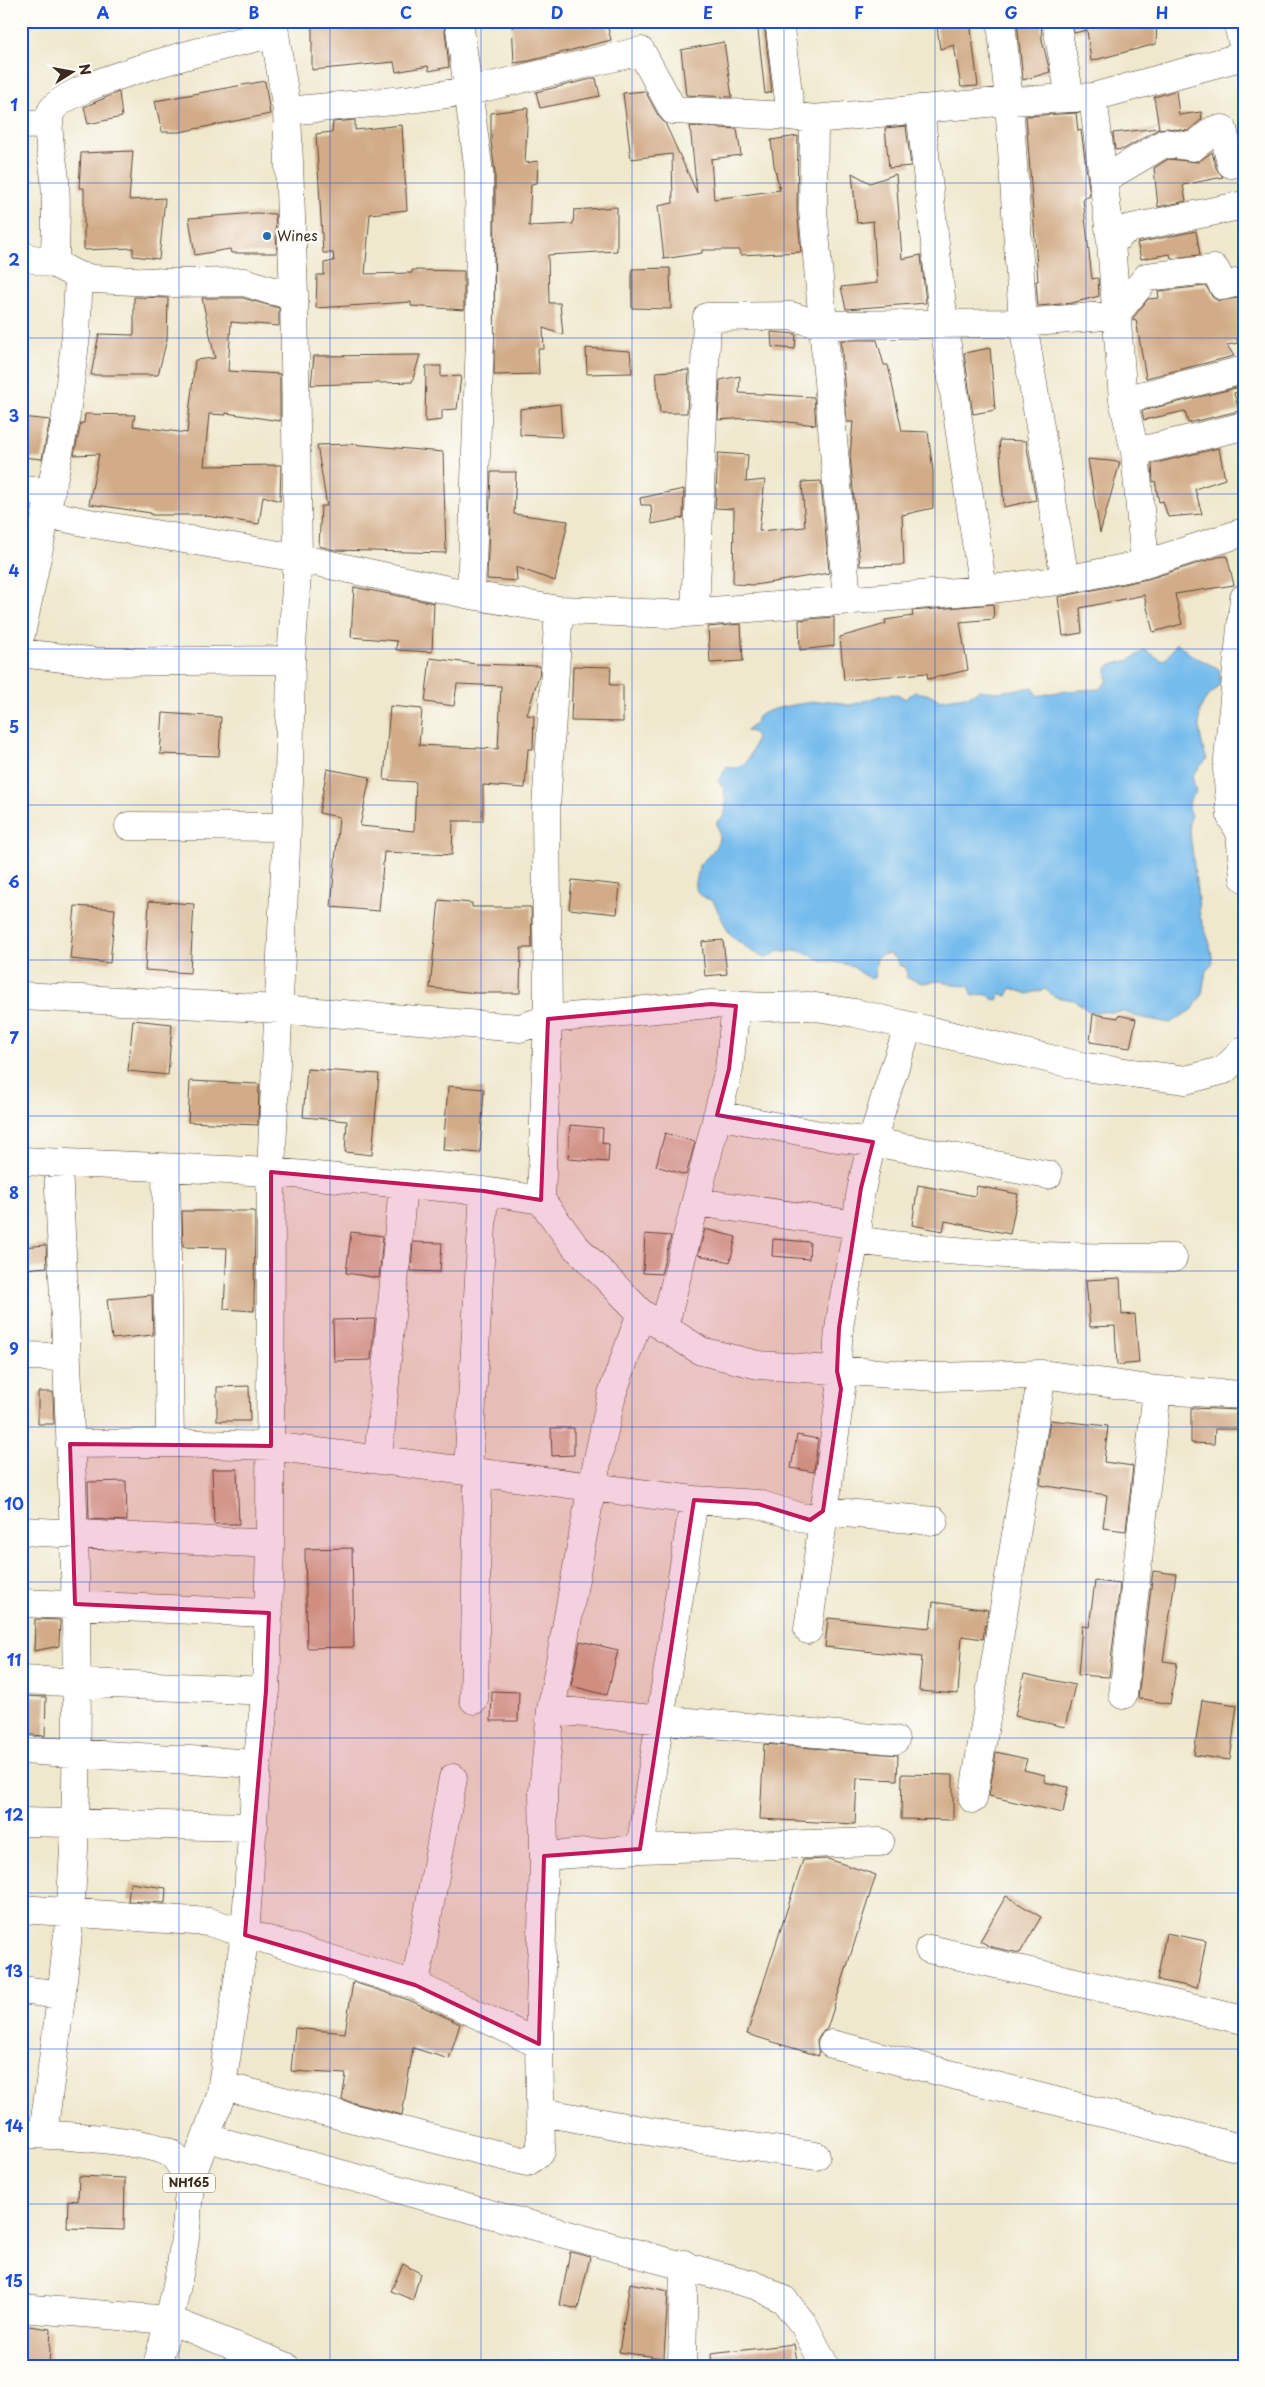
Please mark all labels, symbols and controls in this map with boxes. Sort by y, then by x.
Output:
text: A [97,0,110,24]
text: B [249,0,260,24]
text: C [400,0,412,24]
text: D [551,0,563,24]
text: E [703,0,713,24]
text: F [854,0,864,24]
text: G [1004,0,1018,24]
text: H [1156,0,1168,24]
north arrow [48,48,98,98]
text: N [74,62,97,77]
text: 1 [10,92,18,116]
place label: Wines [277,225,318,246]
marker: Wines [261,230,273,242]
text: 2 [8,247,20,271]
text: 3 [9,403,19,427]
text: 4 [9,558,20,582]
text: 5 [9,714,19,738]
text: 6 [8,869,20,893]
text: 7 [9,1025,19,1049]
text: 8 [9,1180,19,1204]
text: 9 [9,1336,19,1360]
text: 10 [4,1491,24,1515]
text: 11 [7,1647,21,1671]
text: 12 [5,1802,23,1826]
text: 13 [5,1958,23,1982]
text: 14 [5,2113,23,2137]
road number: NH165 [163,2174,215,2192]
text: 15 [5,2268,23,2292]

